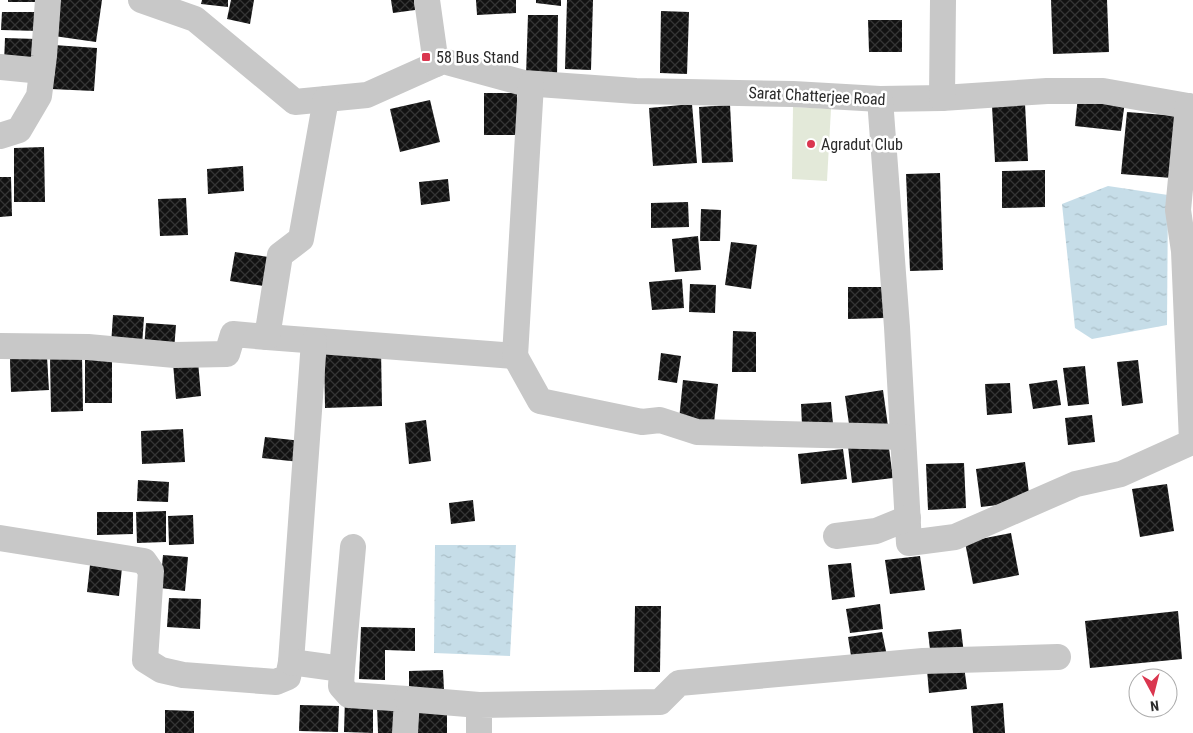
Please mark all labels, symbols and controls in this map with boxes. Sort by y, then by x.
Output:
place label: 58 Bus Stand [436,48,519,67]
marker: 58 Bus Stand [420,51,432,63]
street label: Sarat Chatterjee Road [748,83,886,109]
place label: Agradut Club [821,135,903,154]
marker: Agradut Club [805,138,817,150]
north arrow [1128,668,1178,718]
text: N [1149,697,1160,714]

